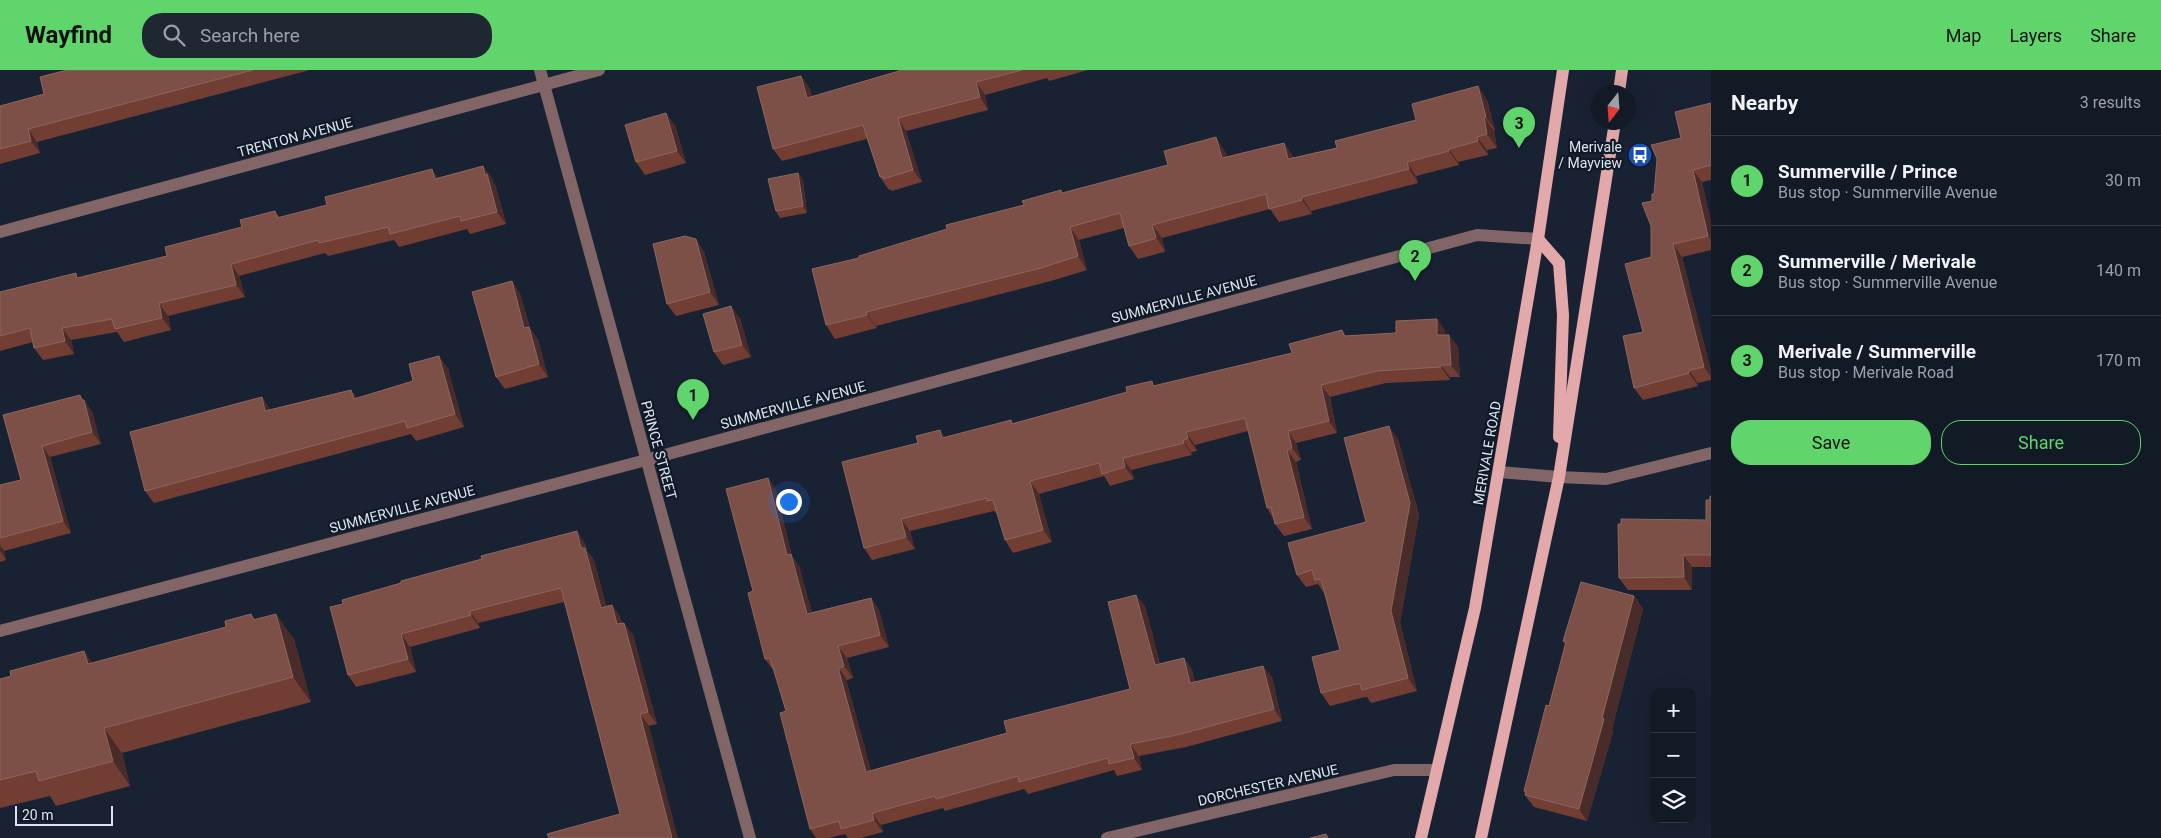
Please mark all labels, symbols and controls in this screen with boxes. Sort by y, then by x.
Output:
search box [142,13,492,58]
text: Wayfind [25,21,112,49]
icon: search [160,21,188,49]
text: Search here [200,24,300,47]
text: Map [1946,25,1981,46]
text: Layers [2009,25,2062,46]
text: Share [2090,25,2136,46]
north arrow [1591,85,1636,130]
text: Nearby [1731,91,1798,115]
text: 3 results [2080,93,2141,112]
pin: 3 [1503,107,1535,148]
street label: TRENTON AVENUE [236,114,354,160]
place label: Merivale / Mayview [1558,139,1622,171]
bus stop icon: Merivale / Mayview [1627,142,1653,168]
text: Summerville / Prince [1778,160,1957,183]
text: 1 [1742,171,1752,190]
text: 30 m [2105,171,2141,190]
text: Bus stop · Summerville Avenue [1778,183,1997,202]
pin: 2 [1399,240,1431,281]
text: Summerville / Merivale [1778,250,1976,273]
text: 2 [1742,261,1752,280]
text: 140 m [2096,261,2141,280]
street label: SUMMERVILLE AVENUE [1110,272,1259,326]
text: Bus stop · Summerville Avenue [1778,273,1997,292]
text: Merivale / Summerville [1778,340,1976,363]
text: 3 [1742,351,1752,370]
text: 170 m [2096,351,2141,370]
text: Bus stop · Merivale Road [1778,363,1954,382]
street label: SUMMERVILLE AVENUE [719,378,868,432]
pin: 1 [677,379,709,420]
street label: PRINCE STREET [638,399,680,502]
street label: MERIVALE ROAD [1470,400,1504,506]
button: Save [1731,420,1931,465]
button: Share [1941,420,2141,465]
street label: SUMMERVILLE AVENUE [328,482,477,536]
your location [776,489,802,515]
map controls [1651,688,1696,823]
button: + [1651,688,1696,733]
button: − [1651,733,1696,778]
street label: DORCHESTER AVENUE [1196,761,1340,809]
button: layers [1651,778,1696,823]
scale bar [15,803,112,826]
text: 20 m [22,807,54,823]

